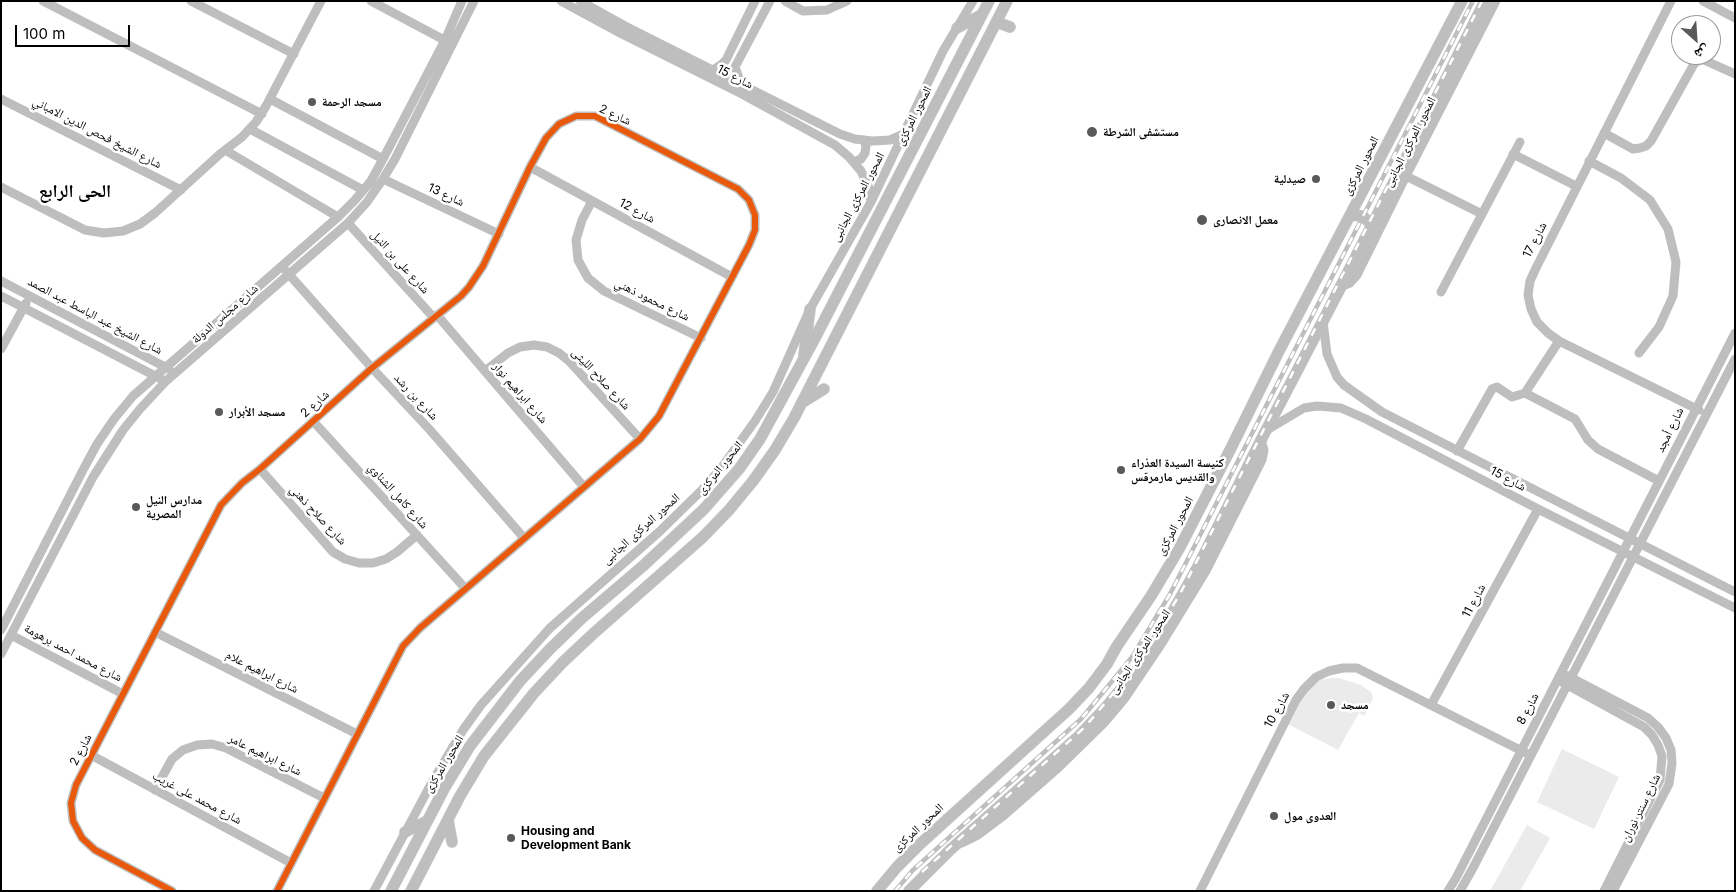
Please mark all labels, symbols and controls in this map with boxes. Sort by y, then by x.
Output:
scale bar [18,15,132,47]
north arrow [1671,15,1721,65]
text: 100 m [23,24,65,43]
text: ش [1692,42,1713,64]
street label: شارع 15 [715,62,755,92]
street label: المحور المركزى [893,84,935,148]
street label: شارع الشيخ فحص الدين الامباني [30,94,164,172]
place label: مسجد الرحمة [322,95,382,109]
street label: المحور المركزى الجانبى [1381,95,1439,189]
marker: مسجد الرحمة [306,96,318,108]
street label: شارع 2 [597,102,633,128]
marker: مستشفى الشرطة [1085,125,1099,139]
place label: مستشفى الشرطة [1103,125,1179,139]
street label: المحور المركزى [1340,134,1382,198]
street label: المحور المركزى الجانبى [828,150,888,244]
place label: صيدلية [1274,172,1306,186]
marker: صيدلية [1310,173,1322,185]
street label: شارع 13 [426,180,466,210]
district label: الحى الرابع [39,181,111,203]
street label: شارع 12 [617,196,657,226]
marker: معمل الانصارى [1195,213,1209,227]
place label: معمل الانصارى [1213,213,1278,227]
street label: شارع 17 [1520,220,1550,260]
street label: شارع على بن النيل [368,227,432,297]
street label: شارع الشيخ عبد الباسط عبد الصمد [25,274,165,358]
street label: شارع محمود ذهني [612,276,692,324]
street label: شارع مجلس الدولة [189,281,261,347]
street label: شارع صلاح الليثى [569,345,633,413]
street label: شارع ابراهيم نوار [489,359,551,427]
street label: شارع بن رشد [391,371,441,423]
street label: شارع 2 [298,387,332,421]
place label: مسجد الأبرار [229,405,286,419]
street label: شارع أمجد [1653,405,1687,455]
marker: مسجد الأبرار [213,406,225,418]
street label: المحور المركزى [694,438,746,498]
place label: كنيسة السيدة العذراء والقديس مارمرقس [1131,456,1224,484]
street label: شارع كامل الشناوي [365,460,431,532]
marker: كنيسة السيدة العذراء والقديس مارمرقس [1115,464,1127,476]
street label: شارع 15 [1488,464,1528,494]
street label: شارع صلاح ذهني [287,482,349,548]
street label: المحور المركزى الجانبى [599,490,683,568]
place label: مدارس النيل المصرية [146,493,202,521]
street label: المحور المركزى [1154,494,1196,558]
marker: مدارس النيل المصرية [130,501,142,513]
street label: شارع 11 [1459,582,1489,620]
street label: المحور المركزى الجانبى [1106,607,1174,697]
street label: شارع محمد احمد برهومة [22,621,124,685]
street label: شارع ابراهيم علام [223,648,301,696]
street label: شارع 10 [1261,690,1293,730]
street label: شارع 8 [1514,691,1542,727]
place label: مسجد [1341,698,1369,712]
marker: مسجد [1325,699,1337,711]
street label: شارع ابراهيم عامر [226,731,304,779]
street label: شارع 2 [67,732,95,768]
street label: المحور المركزى [421,733,467,795]
street label: شارع محمد على غريب [150,768,244,828]
street label: شارع سنتر نوران [1618,772,1664,844]
street label: المحور المركزى [890,801,946,855]
place label: العدوى مول [1284,809,1337,823]
marker: العدوى مول [1268,810,1280,822]
place label: Housing and Development Bank [521,824,631,852]
marker: Housing and Development Bank [505,832,517,844]

